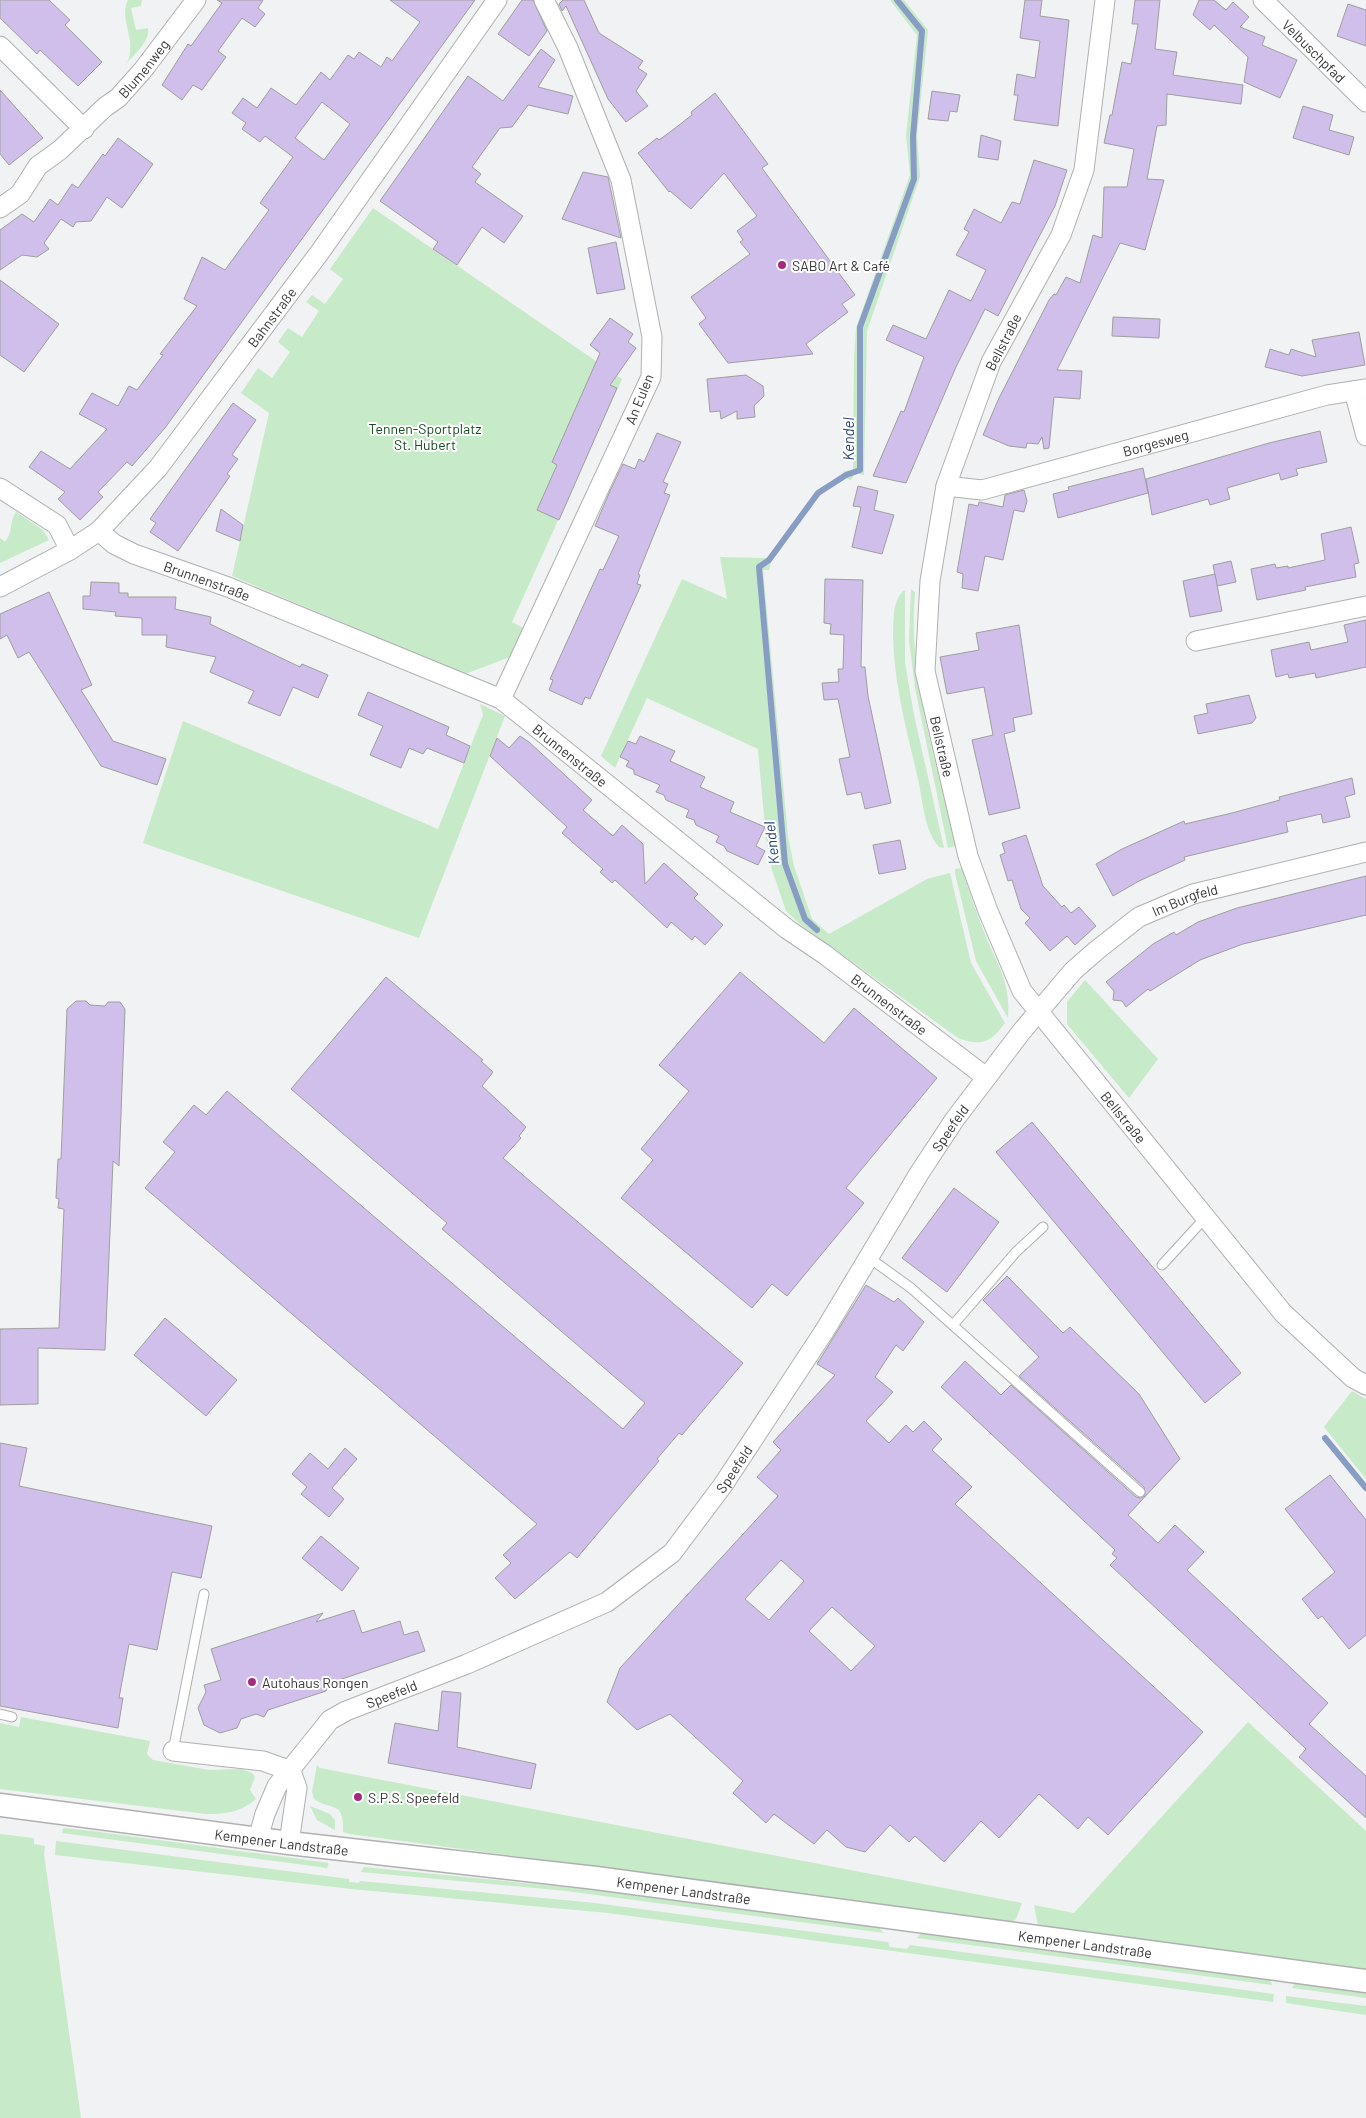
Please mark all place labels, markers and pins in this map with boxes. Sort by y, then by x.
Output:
place label: SABO Art & Café [792,257,890,274]
marker: SABO Art & Café [776,259,788,271]
place label: Autohaus Rongen [262,1674,368,1691]
marker: Autohaus Rongen [246,1676,258,1688]
place label: S.P.S. Speefeld [368,1789,460,1806]
marker: S.P.S. Speefeld [352,1791,364,1803]

